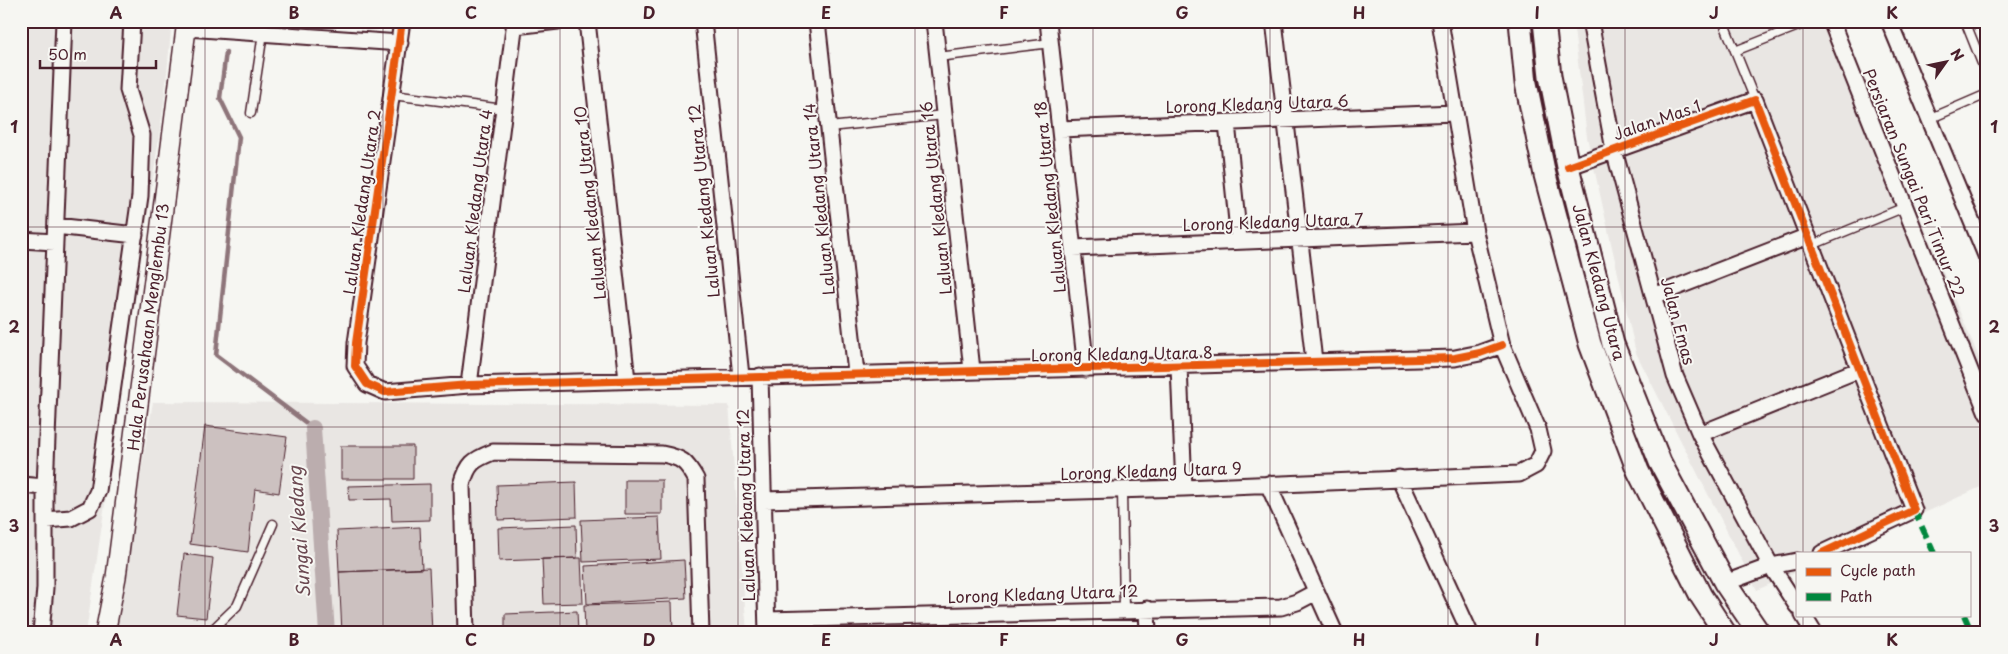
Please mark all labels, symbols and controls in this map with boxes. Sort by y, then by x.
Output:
text: A [110,0,123,24]
text: B [289,0,300,24]
text: C [465,0,477,24]
text: D [643,0,655,24]
text: E [821,0,831,24]
text: F [999,0,1009,24]
text: G [1175,0,1189,24]
text: H [1353,0,1365,24]
text: I [1534,0,1540,24]
text: J [1709,0,1719,24]
text: K [1886,0,1898,24]
scale bar [40,38,156,70]
north arrow [1920,38,1970,88]
text: 50 m [48,42,87,65]
text: N [1945,44,1969,65]
street label: Persiaran Sungai Pari Timur 22 [1858,65,1972,301]
street label: Lorong Kledang Utara 6 [1165,88,1349,118]
street label: Jalan Mas 1 [1610,93,1704,145]
street label: Laluan Kledang Utara 16 [913,100,957,296]
street label: Laluan Kledang Utara 18 [1027,100,1071,294]
street label: Laluan Kledang Utara 14 [796,102,840,296]
street label: Laluan Kledang Utara 12 [681,103,725,299]
street label: Laluan Kledang Utara 10 [567,105,611,301]
street label: Laluan Kledang Utara 4 [451,107,497,294]
street label: Laluan Kledang Utara 2 [336,108,386,296]
text: 1 [10,114,18,138]
text: 1 [1990,114,1998,138]
street label: Jalan Kledang Utara [1568,201,1632,363]
street label: Hala Perusahaan Menglembu 13 [120,202,174,452]
street label: Lorong Kledang Utara 7 [1182,206,1364,236]
street label: Jalan Emas [1656,274,1702,367]
text: 2 [8,314,20,338]
text: 2 [1988,314,2000,338]
street label: Lorong Kledang Utara 8 [1031,339,1213,367]
street label: Laluan Klebang Utara 12 [730,408,760,602]
street label: Lorong Kledang Utara 9 [1060,455,1242,485]
water label: Sungai Kledang [280,464,317,599]
text: 3 [9,513,19,537]
text: 3 [1989,513,1999,537]
legend [1796,552,1970,616]
text: Cycle path [1840,558,1916,581]
street label: Lorong Kledang Utara 12 [947,578,1139,608]
text: Path [1840,584,1872,607]
text: A [110,627,123,651]
text: B [289,627,300,651]
text: C [465,627,477,651]
text: D [643,627,655,651]
text: E [821,627,831,651]
text: F [999,627,1009,651]
text: G [1175,627,1189,651]
text: H [1353,627,1365,651]
text: I [1534,627,1540,651]
text: J [1709,627,1719,651]
text: K [1886,627,1898,651]

